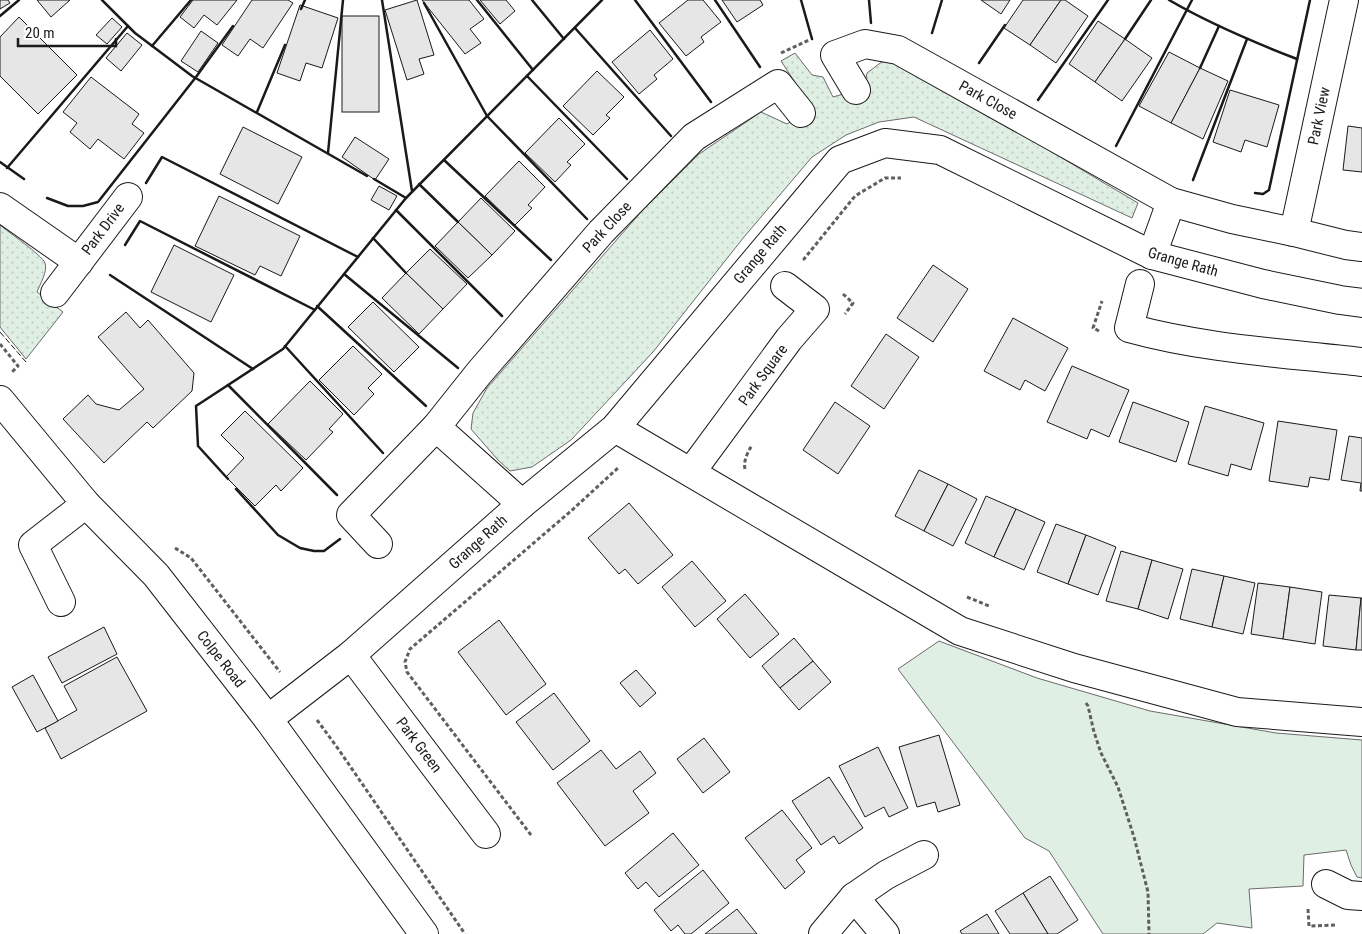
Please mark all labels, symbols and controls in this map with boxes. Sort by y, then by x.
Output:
scale bar [18,15,115,47]
text: 20 m [25,24,55,42]
street label: Park Close [956,77,1020,123]
street label: Park View [1304,85,1334,147]
street label: Park Close [579,198,635,256]
street label: Park Drive [78,200,128,258]
street label: Grange Rath [730,221,790,287]
street label: Grange Rath [1146,243,1220,281]
street label: Park Square [735,341,791,409]
street label: Grange Rath [445,511,511,573]
street label: Colpe Road [193,627,249,691]
street label: Park Green [392,714,446,776]

